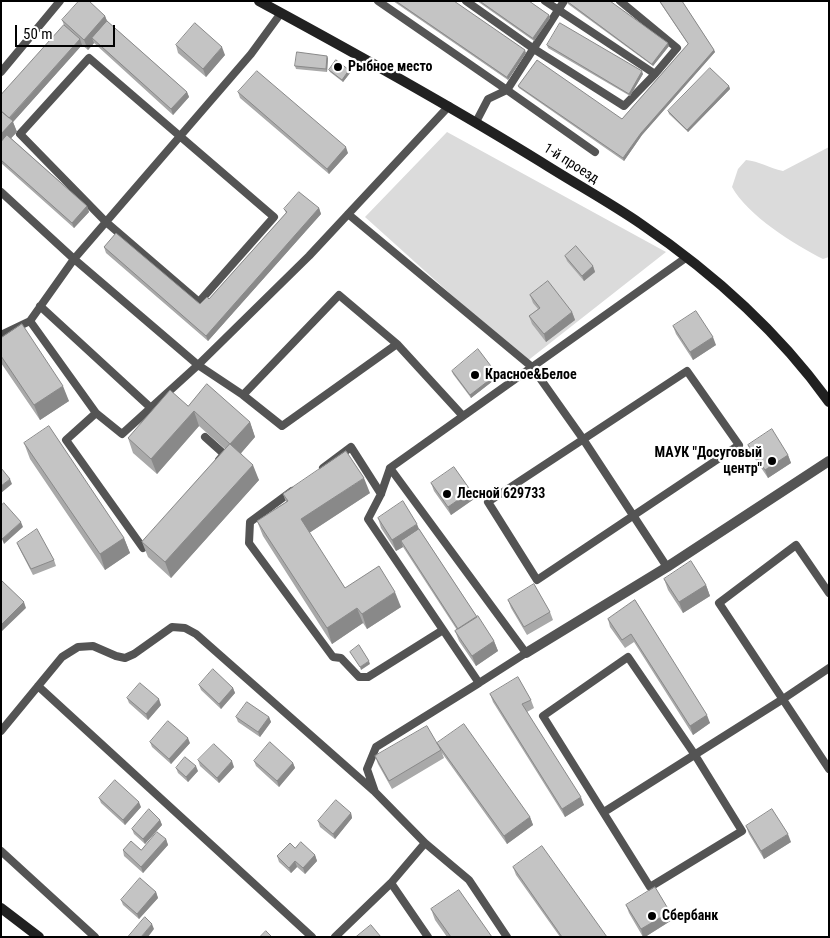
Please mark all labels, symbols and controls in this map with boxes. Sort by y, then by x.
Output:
scale bar [18,15,118,47]
text: 50 m [23,25,53,43]
place label: Рыбное место [348,59,433,75]
marker: Рыбное место [332,61,344,73]
street label: 1-й проезд [540,140,602,188]
place label: Красное&Белое [485,367,577,383]
marker: Красное&Белое [469,369,481,381]
place label: МАУК "Досуговый центр" [655,445,762,478]
marker: МАУК "Досуговый центр" [766,455,778,467]
place label: Лесной 629733 [457,486,545,502]
marker: Лесной 629733 [441,488,453,500]
place label: Сбербанк [662,908,718,924]
marker: Сбербанк [646,910,658,922]

